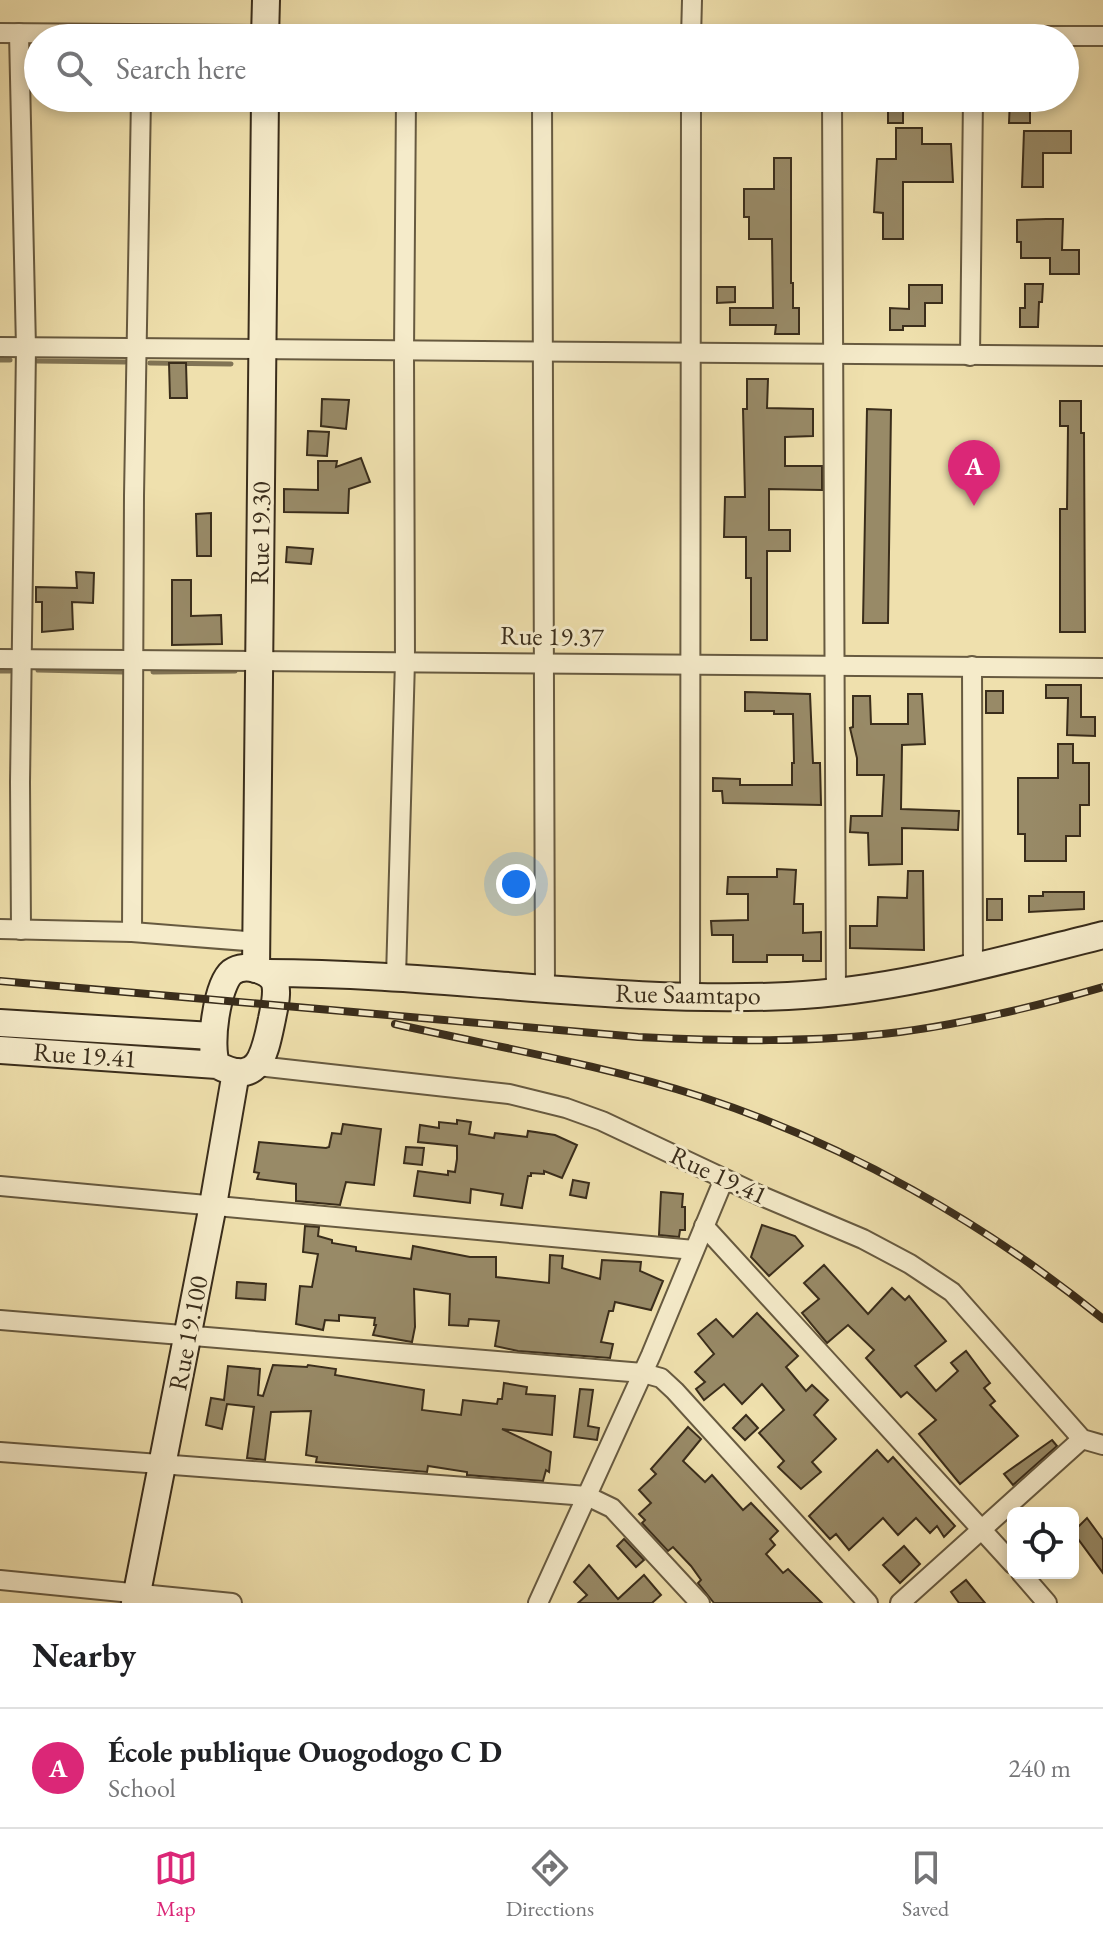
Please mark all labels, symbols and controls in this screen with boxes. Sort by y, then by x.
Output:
search box [24,24,1079,112]
icon: search [52,46,96,90]
text: Search here [116,49,246,88]
pin: A [948,440,1000,506]
street label: Rue 19.30 [242,481,278,585]
street label: Rue 19.37 [500,618,605,654]
your location [496,864,536,904]
street label: Rue Saamtapo [615,976,761,1012]
street label: Rue 19.41 [32,1034,138,1076]
street label: Rue 19.41 [665,1138,773,1212]
street label: Rue 19.100 [160,1273,216,1393]
map controls [1007,1507,1079,1579]
button: locate [1007,1507,1079,1579]
text: Nearby [32,1633,136,1677]
text: École publique Ouogodogo C D [108,1732,502,1771]
text: A [49,1751,67,1785]
text: 240 m [1008,1751,1071,1785]
text: School [108,1771,176,1805]
tab: Map [154,1846,198,1923]
tab: Directions [506,1846,594,1923]
tab: Saved [902,1846,949,1923]

